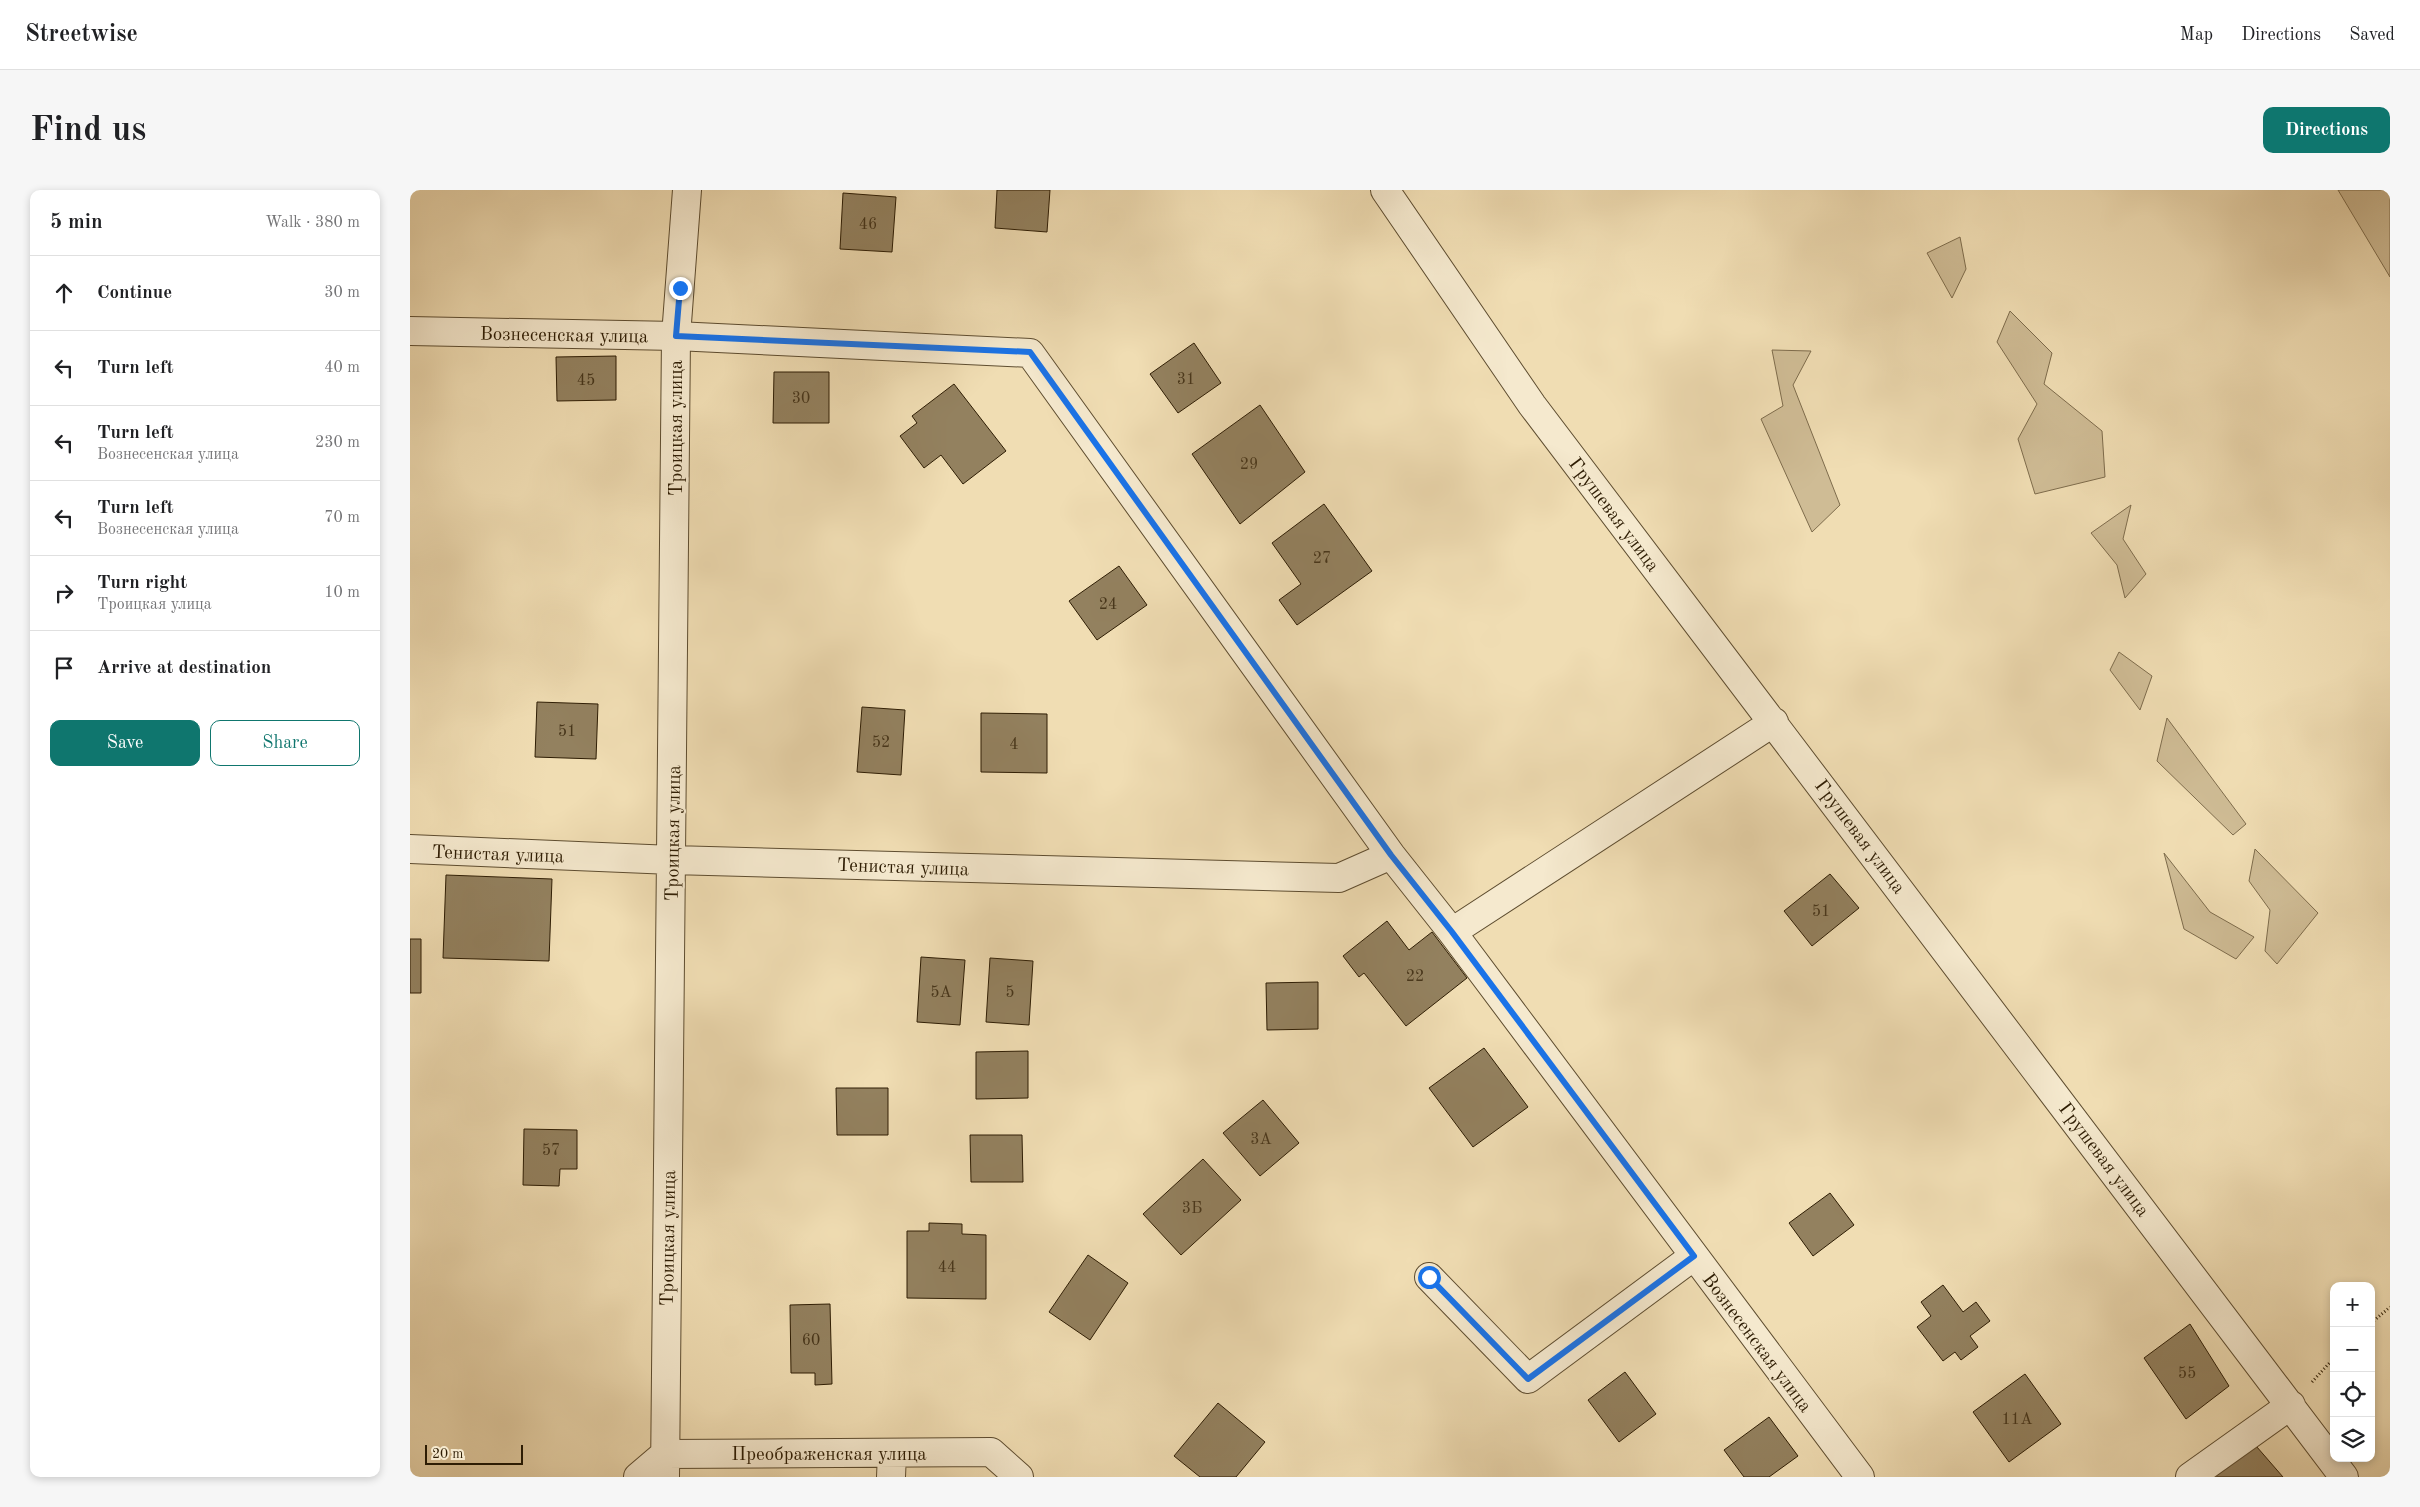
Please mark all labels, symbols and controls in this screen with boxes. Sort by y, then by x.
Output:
text: Streetwise [25,23,138,47]
text: Map [2180,26,2213,44]
text: Directions [2241,26,2321,44]
text: Saved [2349,26,2395,44]
button: Directions [2263,107,2390,153]
text: Find us [30,113,146,148]
text: 5 min [50,212,103,233]
text: Walk · 380 m [265,215,360,231]
house number: 46 [859,217,877,233]
route end [669,277,692,300]
icon: ahead [50,279,78,307]
text: Continue [97,284,172,303]
text: 30 m [324,285,360,301]
street label: Вознесенская улица [480,326,649,347]
icon: left [50,354,78,382]
text: Turn left [97,359,174,378]
street label: Троицкая улица [668,359,687,496]
text: 40 m [324,360,360,376]
house number: 31 [1177,372,1195,388]
house number: 45 [577,373,595,389]
house number: 30 [792,391,810,407]
text: Turn left [97,424,174,443]
icon: left [50,429,78,457]
text: 230 m [315,435,360,451]
text: Вознесенская улица [97,447,239,463]
street label: Грушевая улица [1564,455,1662,577]
house number: 29 [1240,457,1258,473]
text: Turn left [97,499,174,518]
icon: left [50,504,78,532]
text: 70 m [324,510,360,526]
text: Вознесенская улица [97,522,239,538]
house number: 27 [1313,551,1331,567]
text: Turn right [97,574,187,593]
icon: right [50,579,78,607]
text: 10 m [324,585,360,601]
text: Троицкая улица [97,597,212,613]
house number: 24 [1099,597,1117,613]
icon: arrive [50,654,78,682]
text: Arrive at destination [97,659,271,678]
button: Save [50,720,200,766]
button: Share [210,720,360,766]
house number: 51 [558,724,576,740]
house number: 52 [872,735,890,751]
house number: 4 [1009,737,1019,753]
street label: Троицкая улица [664,764,685,901]
street label: Грушевая улица [1810,777,1908,899]
street label: Тенистая улица [432,844,565,867]
street label: Тенистая улица [837,857,970,880]
house number: 51 [1812,904,1830,920]
house number: 22 [1406,969,1424,985]
house number: 5А [930,985,952,1001]
house number: 5 [1005,985,1015,1001]
street label: Грушевая улица [2054,1100,2152,1222]
house number: 3А [1250,1132,1272,1148]
house number: 57 [542,1143,560,1159]
street label: Троицкая улица [659,1169,680,1306]
house number: 3Б [1182,1201,1202,1217]
house number: 44 [938,1260,956,1276]
route start [1418,1266,1441,1289]
street label: Вознесенская улица [1698,1271,1815,1417]
map controls [2330,1282,2375,1462]
button: + [2330,1282,2375,1327]
button: − [2330,1327,2375,1372]
house number: 60 [802,1333,820,1349]
house number: 55 [2178,1366,2196,1382]
button: locate [2330,1372,2375,1417]
house number: 11А [2002,1412,2032,1428]
button: layers [2330,1417,2375,1462]
scale bar [425,1442,522,1465]
street label: Преображенская улица [731,1446,927,1465]
text: 20 m [432,1447,463,1461]

